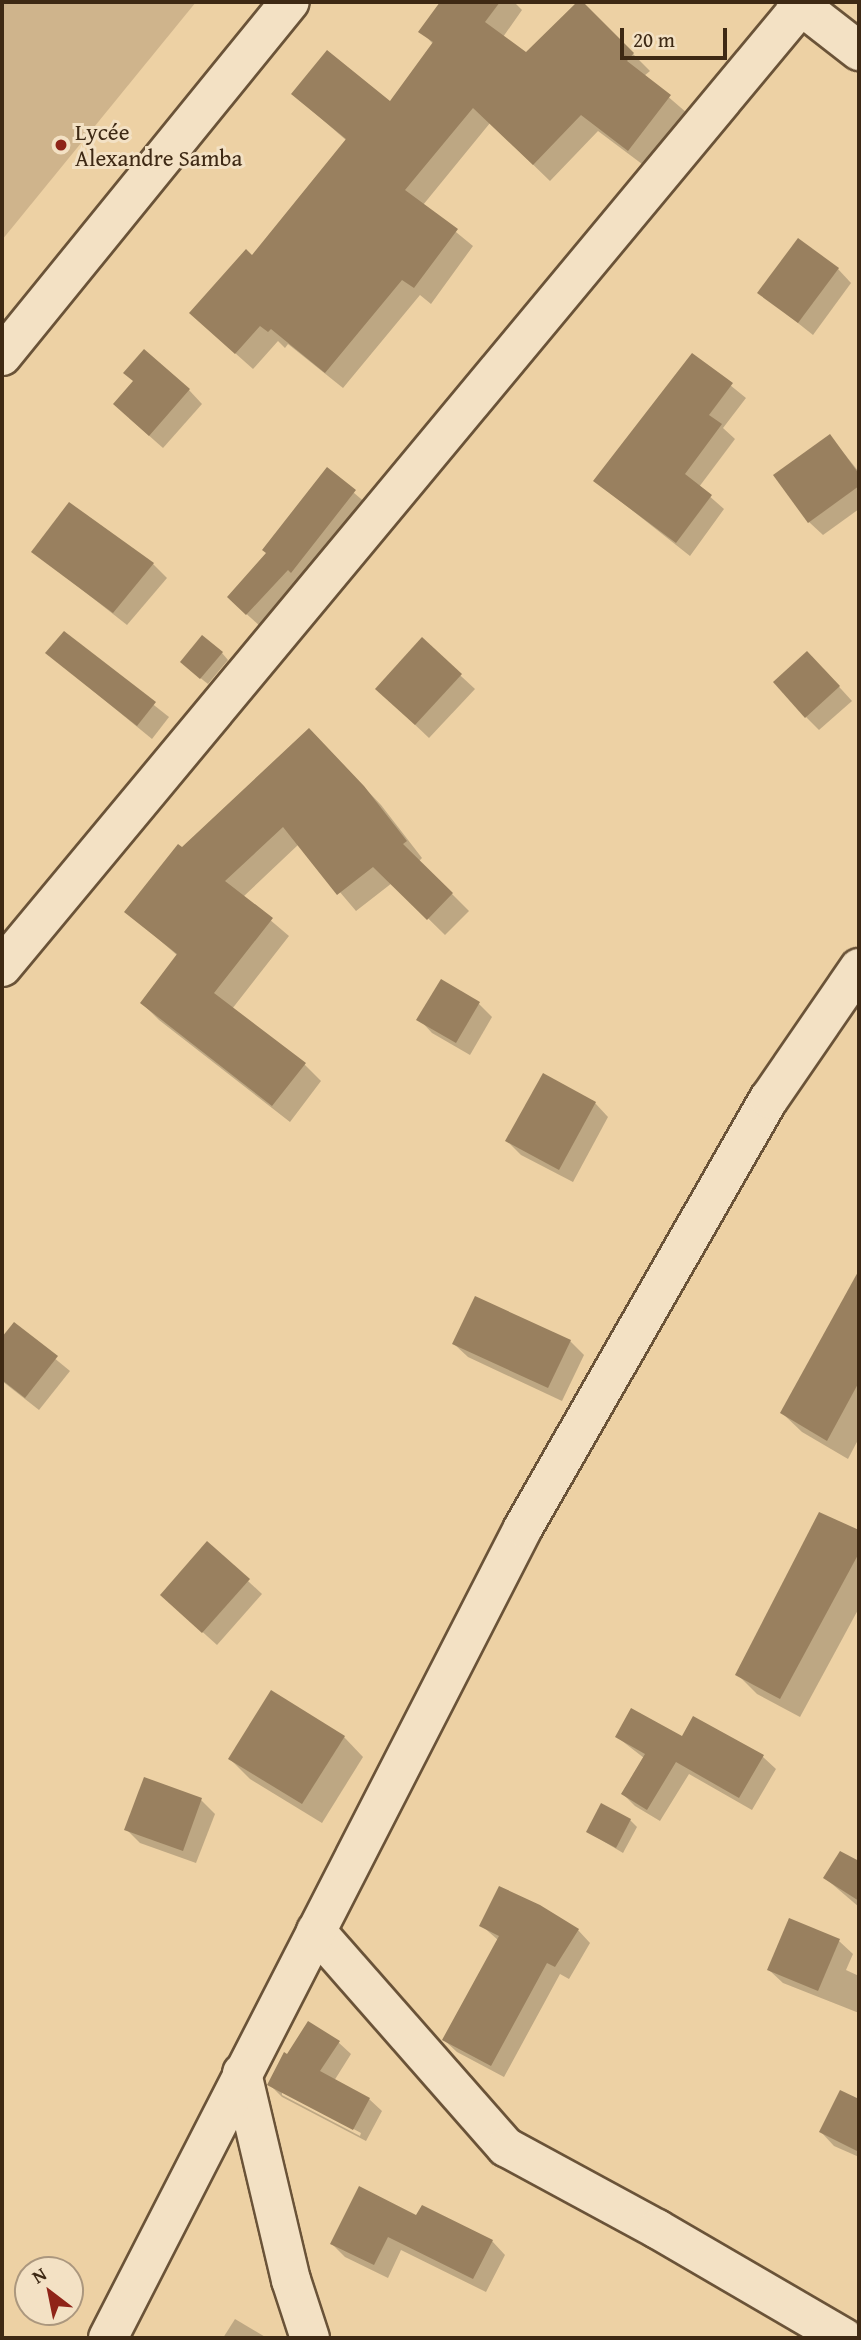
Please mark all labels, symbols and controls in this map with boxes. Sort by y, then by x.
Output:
scale bar [623,14,730,58]
text: 20 m [633,24,675,55]
place label: Lycée Alexandre Samba [75,118,242,172]
marker: Lycée Alexandre Samba [53,137,69,153]
north arrow [14,2256,84,2326]
text: N [26,2260,52,2290]

